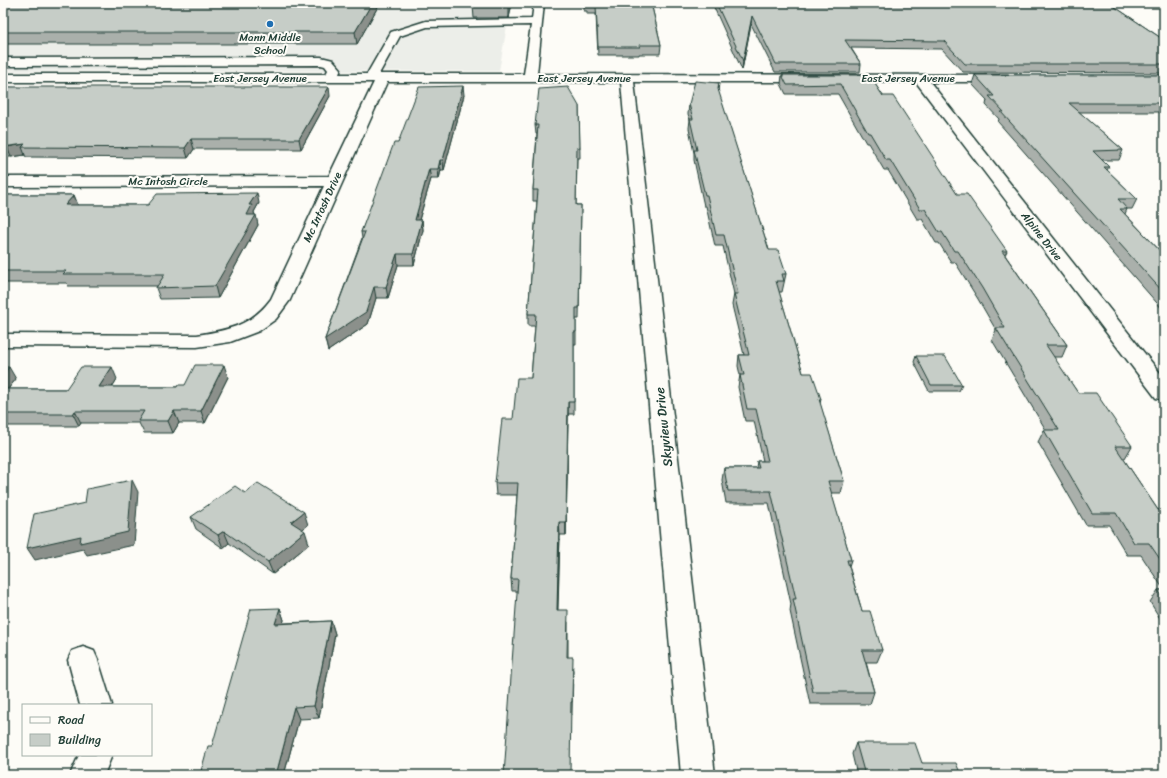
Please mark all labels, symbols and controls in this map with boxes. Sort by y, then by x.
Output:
marker: Mann Middle School [265,19,275,29]
place label: Mann Middle School [239,28,302,60]
street label: East Jersey Avenue [213,69,308,88]
street label: East Jersey Avenue [537,69,632,88]
street label: East Jersey Avenue [861,69,956,88]
street label: Mc Intosh Drive [298,168,347,246]
street label: Mc Intosh Circle [128,172,209,191]
street label: Alpine Drive [1015,207,1067,266]
street label: Skyview Drive [648,386,679,468]
legend [22,704,152,756]
text: Road [58,709,85,731]
text: Building [58,729,101,751]

